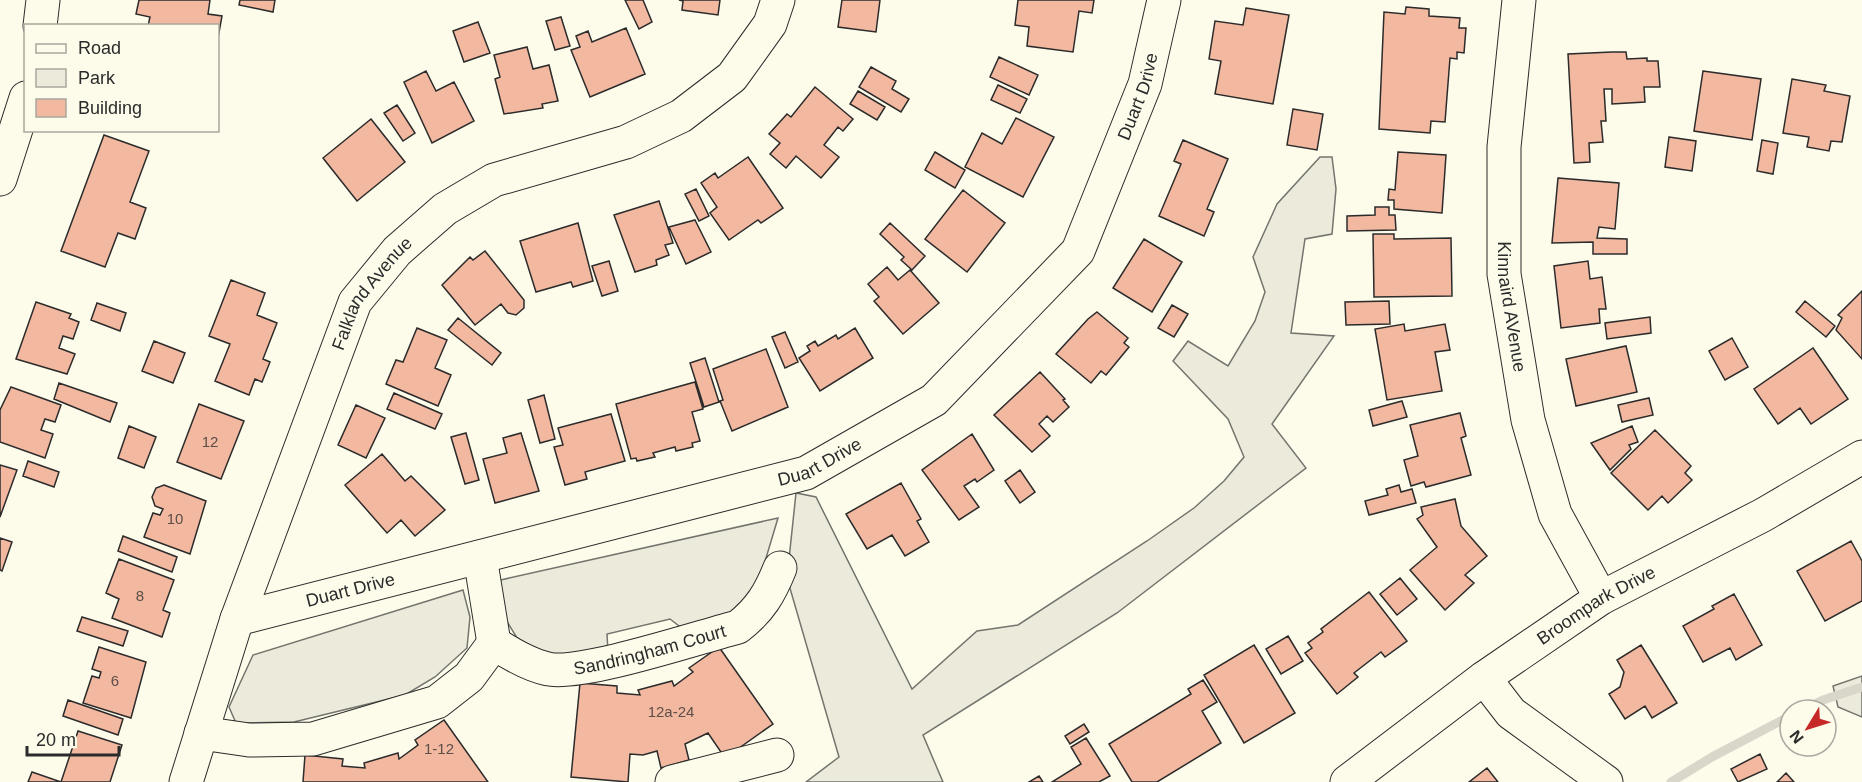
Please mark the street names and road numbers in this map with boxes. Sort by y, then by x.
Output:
street label: Duart Drive [1114,51,1162,143]
street label: Falkland Avenue [328,233,416,353]
street label: Kinnaird AVenue [1494,241,1530,373]
street label: Duart Drive [775,434,865,490]
street label: Broompark Drive [1533,562,1659,649]
street label: Duart Drive [304,569,397,611]
street label: Sandringham Court [572,621,728,679]

